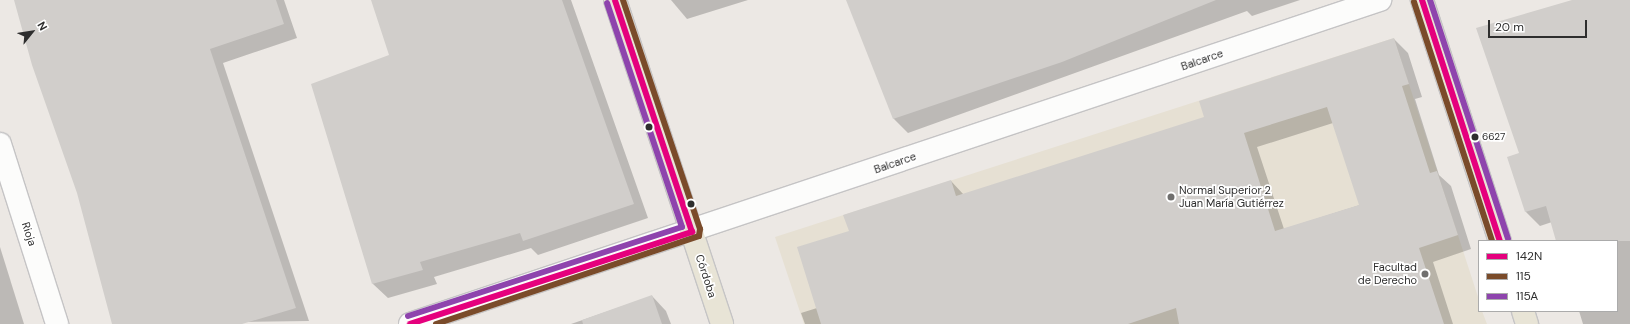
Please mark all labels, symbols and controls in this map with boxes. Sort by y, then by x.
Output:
north arrow [12,12,52,52]
scale bar [1490,12,1589,38]
text: N [34,19,50,33]
text: 20 m [1495,19,1524,35]
street label: Balcarce [1179,47,1225,73]
unlabelled marker [644,122,654,132]
place label: 6627 [1482,131,1505,143]
marker: 6627 [1470,132,1480,142]
street label: Balcarce [872,150,918,176]
place label: Normal Superior 2 Juan María Gutiérrez [1179,184,1284,210]
marker: Normal Superior 2 Juan María Gutiérrez [1166,192,1176,202]
unlabelled marker [686,199,696,209]
street label: Rioja [19,220,39,248]
legend [1478,240,1618,312]
text: 142N [1516,248,1542,264]
street label: Córdoba [693,253,719,299]
place label: Facultad de Derecho [1358,261,1417,287]
text: 115 [1516,268,1531,284]
marker: Facultad de Derecho [1420,269,1430,279]
text: 115A [1516,288,1538,304]

